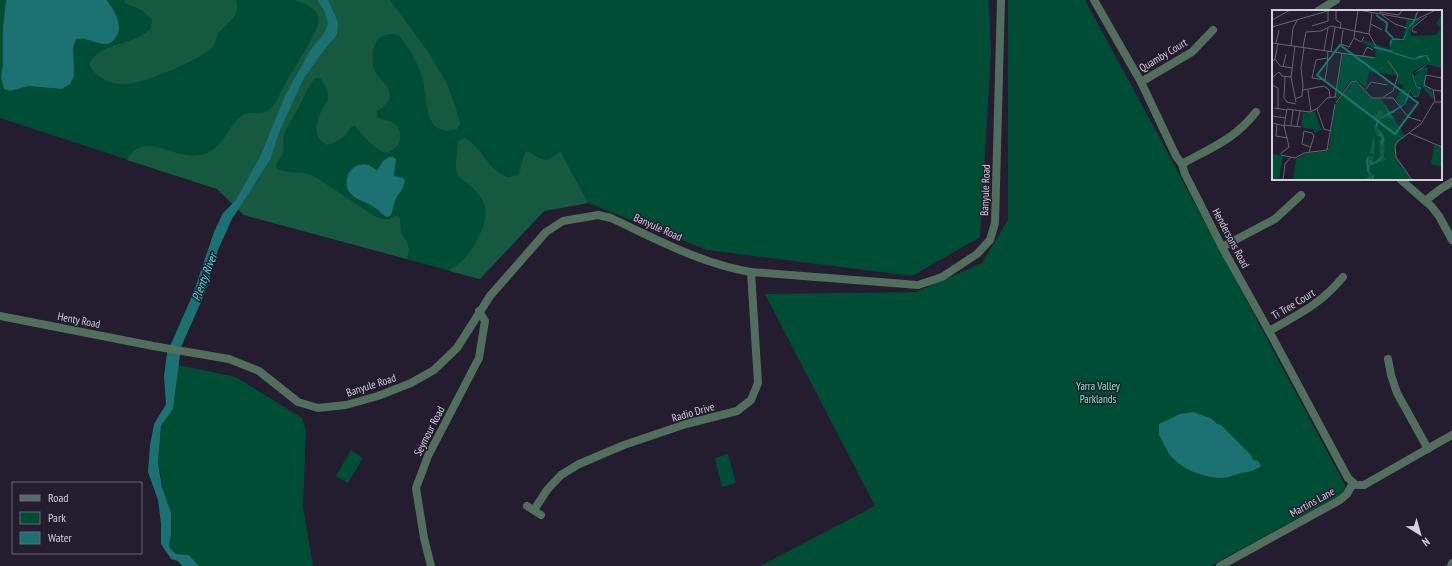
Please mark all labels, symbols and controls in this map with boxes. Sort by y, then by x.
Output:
inset map [1272,10,1442,180]
street label: Quamby Court [1136,35,1190,75]
street label: Banyule Road [977,164,993,216]
street label: Hendersons Road [1209,206,1253,271]
street label: Banyule Road [632,210,685,244]
water label: Plenty River [188,250,221,303]
street label: Ti Tree Court [1269,286,1317,322]
street label: Henty Road [56,309,102,331]
street label: Banyule Road [344,370,398,400]
park label: Yarra Valley Parklands [1076,379,1121,406]
street label: Radio Drive [670,399,716,425]
street label: Seymour Road [411,404,448,458]
legend [12,482,142,554]
street label: Martins Lane [1287,484,1337,520]
text: Road [48,490,68,505]
text: Park [48,510,66,525]
north arrow [1400,514,1440,554]
text: Water [48,530,73,545]
text: N [1419,535,1433,549]

